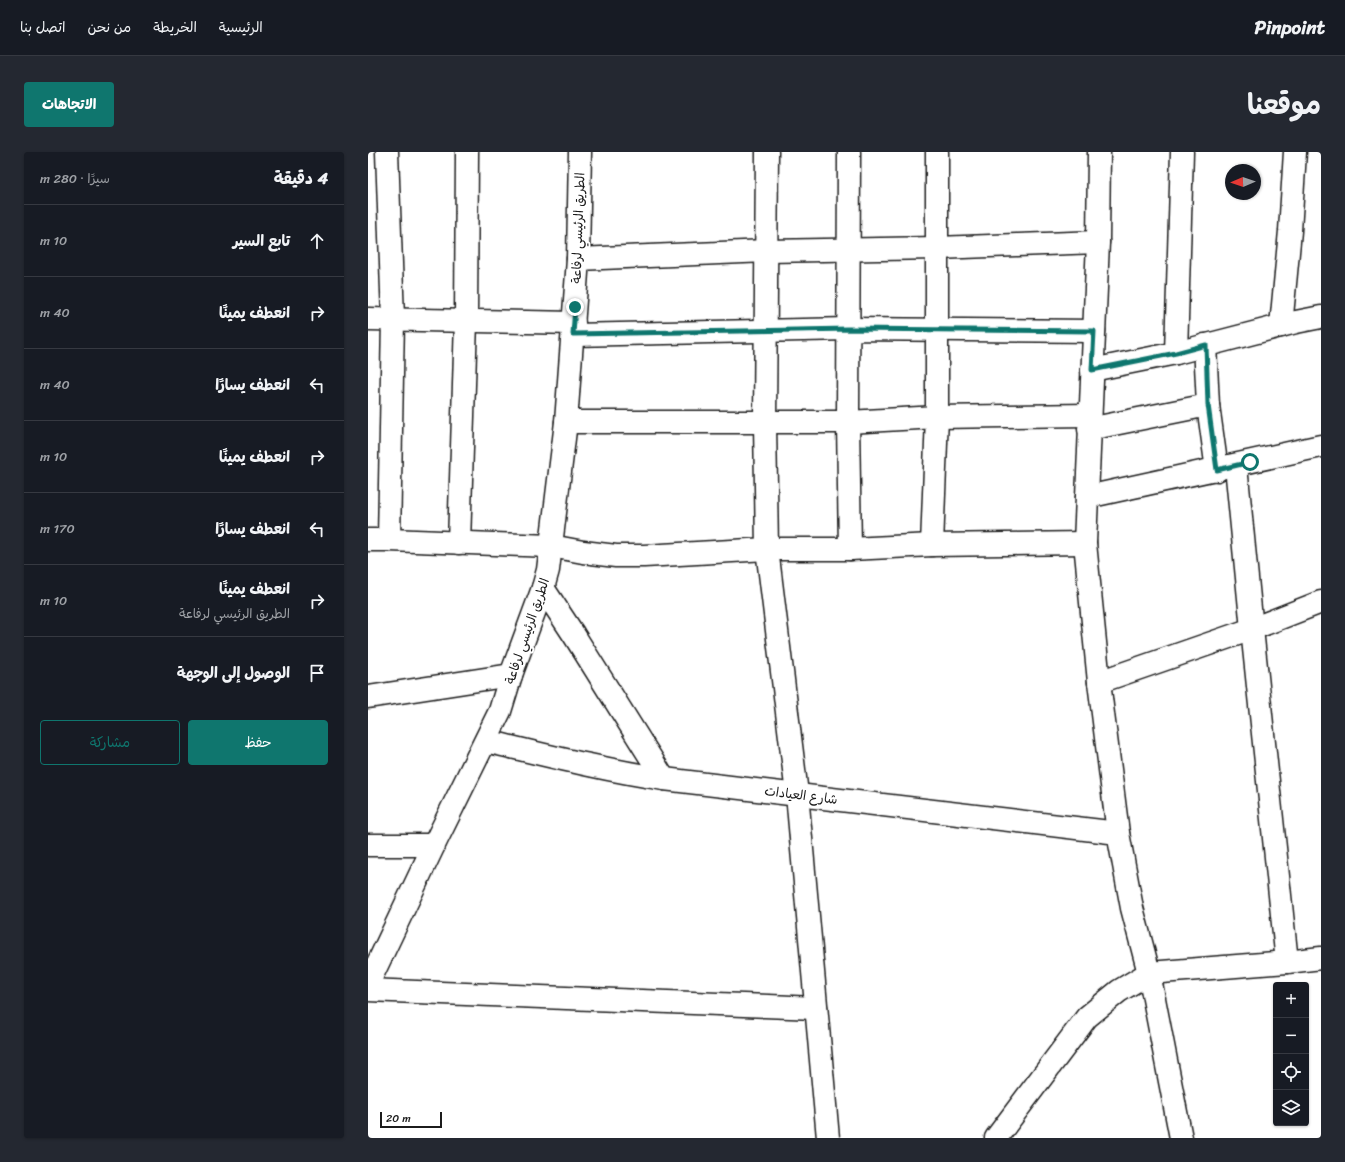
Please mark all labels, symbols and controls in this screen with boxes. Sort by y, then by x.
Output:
text: Pinpoint [1254,11,1325,44]
text: اتصل بنا [20,15,66,40]
text: من نحن [88,15,131,40]
text: الخريطة [153,15,197,40]
text: الرئيسية [219,15,263,40]
text: موقعنا [1247,80,1321,129]
button: الاتجاهات [24,82,114,127]
text: 4 دقيقة [274,163,328,193]
north arrow [1225,164,1261,200]
text: سيرًا · 280 m [40,167,110,190]
street label: الطريق الرئيسي لرفاعة [565,172,591,284]
text: تابع السير [233,228,290,254]
text: 10 m [40,229,67,252]
icon: ahead [306,230,328,252]
route end [566,298,584,316]
text: انعطف يمينًا [219,300,290,326]
text: 40 m [40,301,70,324]
icon: right [306,302,328,324]
text: انعطف يسارًا [215,372,290,398]
text: 40 m [40,373,70,396]
icon: left [306,374,328,396]
text: انعطف يمينًا [219,444,290,470]
text: 10 m [40,445,67,468]
icon: right [306,446,328,468]
route start [1241,453,1259,471]
text: انعطف يسارًا [215,516,290,542]
text: 170 m [40,517,75,540]
icon: left [306,518,328,540]
street label: الطريق الرئيسي لرفاعة [498,575,556,687]
text: انعطف يمينًا [219,576,290,602]
text: 10 m [40,589,67,612]
icon: right [306,590,328,612]
text: الطريق الرئيسي لرفاعة [179,602,290,625]
text: الوصول إلى الوجهة [177,660,290,686]
icon: arrive [306,662,328,684]
button: مشاركة [40,720,180,765]
button: حفظ [188,720,328,765]
street label: شارع العيادات [763,779,839,811]
map controls [1273,982,1309,1126]
button: + [1273,982,1309,1018]
button: − [1273,1018,1309,1054]
button: locate [1273,1054,1309,1090]
button: layers [1273,1090,1309,1126]
text: 20 m [386,1109,411,1128]
scale bar [380,1110,442,1129]

